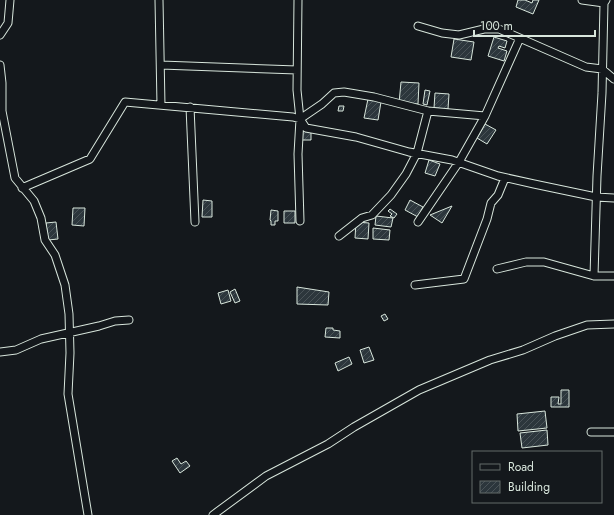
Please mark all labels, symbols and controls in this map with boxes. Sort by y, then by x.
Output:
scale bar [474,12,595,38]
text: 100 m [480,17,513,35]
legend [472,451,602,503]
text: Road [508,458,534,476]
text: Building [508,478,550,496]

